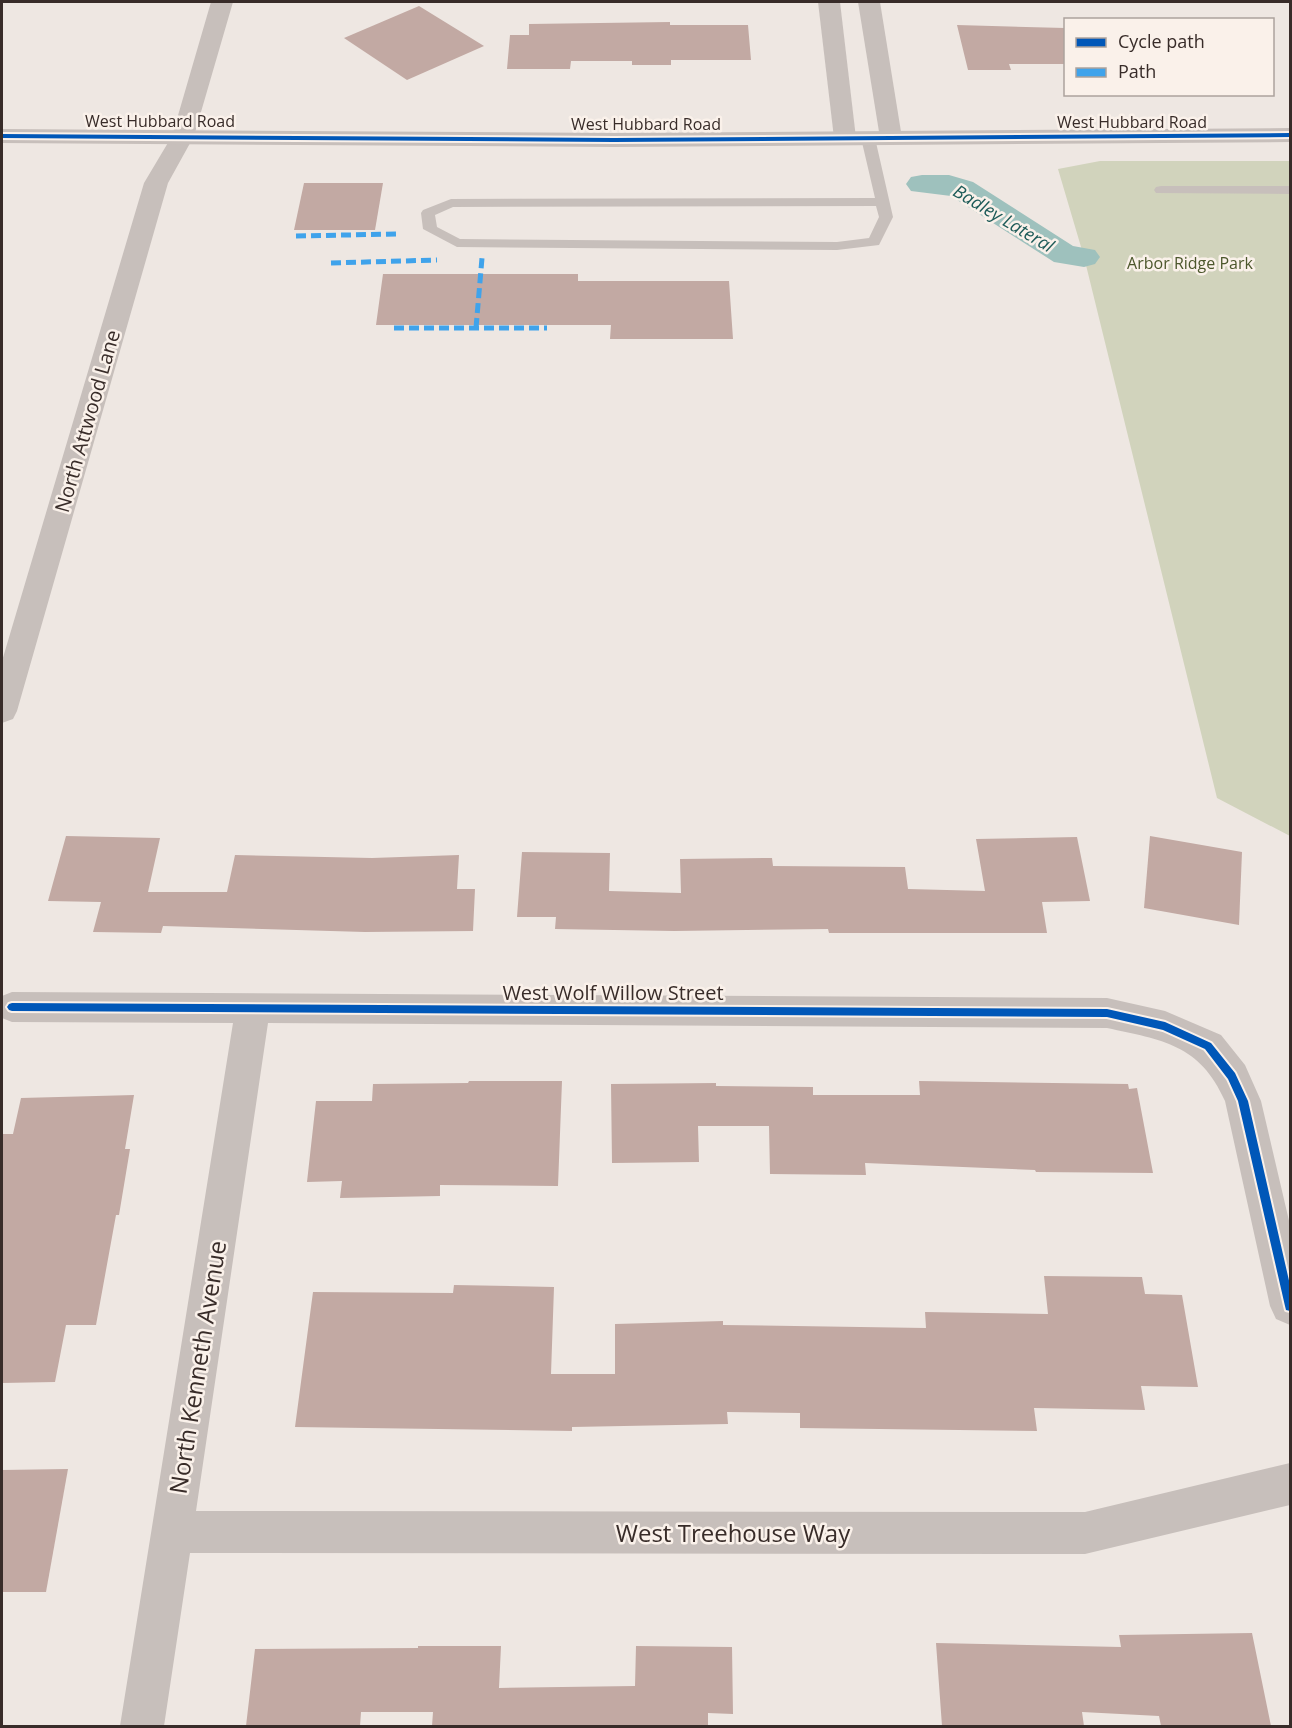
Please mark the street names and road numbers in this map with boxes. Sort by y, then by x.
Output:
street label: West Hubbard Road [85,110,235,132]
street label: West Hubbard Road [1057,111,1207,133]
street label: West Hubbard Road [571,113,721,135]
street label: North Attwood Lane [48,327,126,515]
street label: West Wolf Willow Street [502,979,724,1006]
street label: North Kenneth Avenue [161,1238,233,1496]
street label: West Treehouse Way [616,1516,851,1549]

